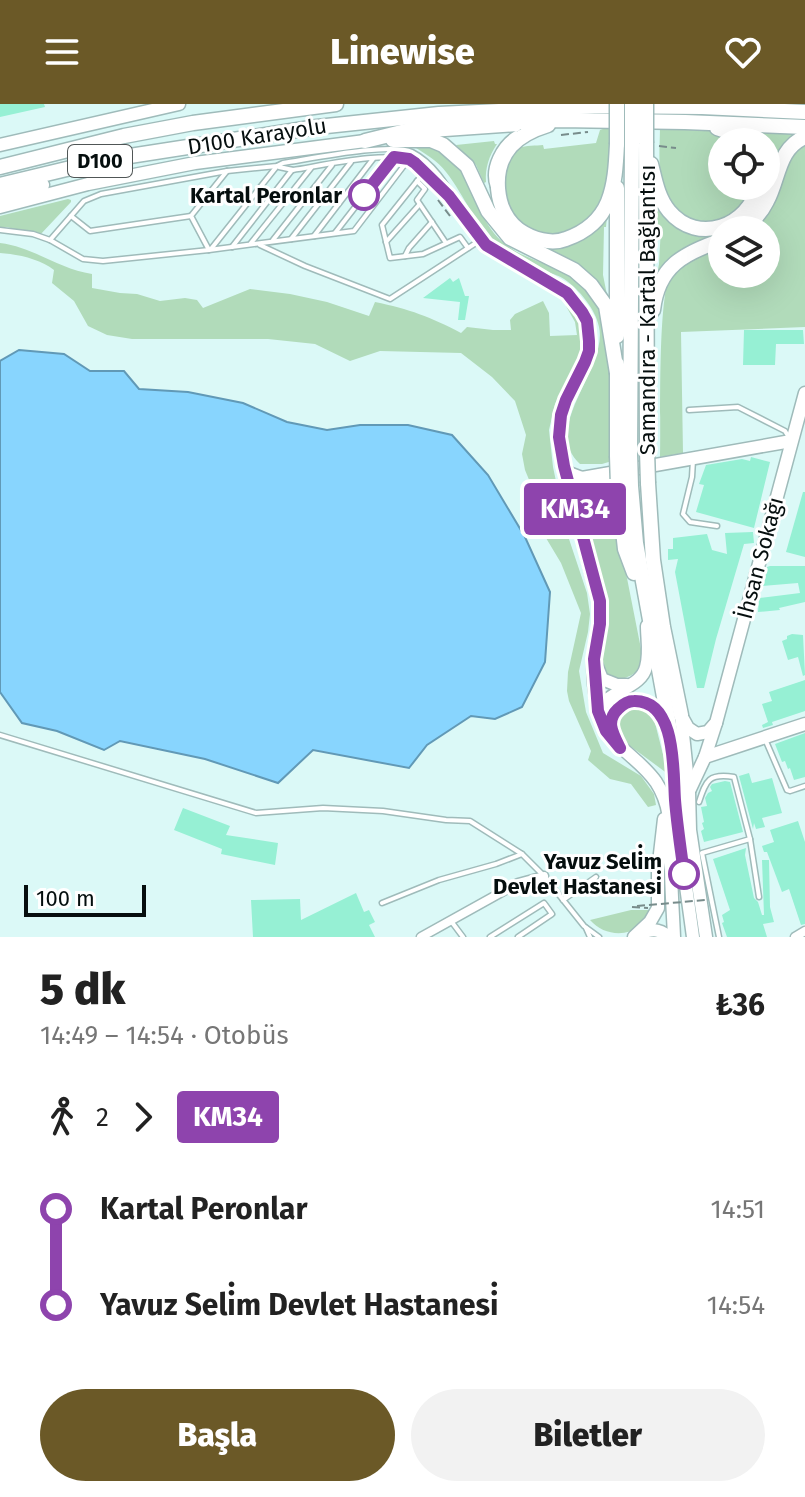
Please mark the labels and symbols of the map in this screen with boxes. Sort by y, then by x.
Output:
street label: D100 Karayolu [185,112,329,160]
road number: D100 [68,145,132,177]
street label: Samandıra - Kartal Bağlantısı [634,165,661,455]
marker: Kartal Peronlar [349,180,379,210]
place label: Kartal Peronlar [190,182,342,209]
line badge: KM34 [519,483,631,535]
street label: İhsan Sokağı [731,494,789,622]
place label: Yavuz Seli̇m Devlet Hastanesi̇ [493,844,662,900]
marker: Yavuz Seli̇m Devlet Hastanesi̇ [669,859,699,889]
scale bar [24,881,146,917]

